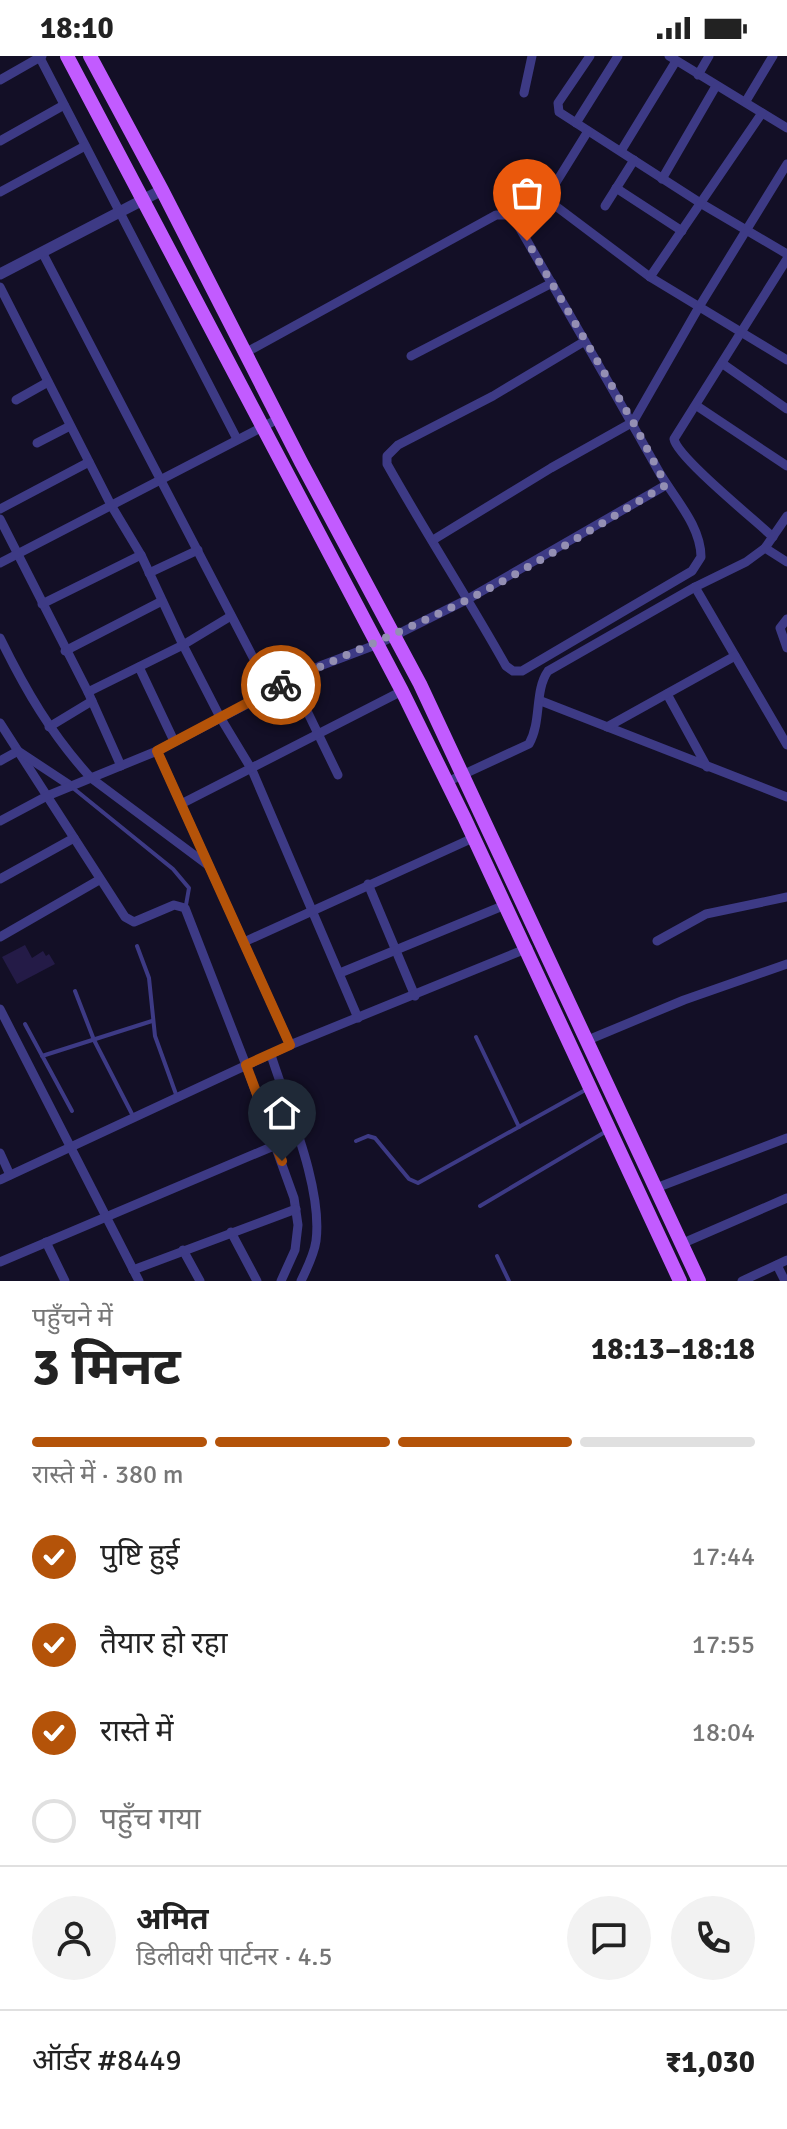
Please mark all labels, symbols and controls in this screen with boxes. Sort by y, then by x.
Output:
text: 18:10 [40,10,114,47]
pin [493,159,561,241]
icon: bag [505,171,549,215]
courier [241,645,321,725]
icon: bike [259,663,303,707]
pin [248,1079,316,1161]
icon: home [260,1091,304,1135]
text: पहुँचने में [32,1302,113,1334]
text: 18:13–18:18 [591,1331,755,1368]
text: 3 मिनट [32,1335,181,1399]
text: रास्ते में · 380 m [32,1459,184,1491]
icon: check [32,1535,76,1579]
text: पुष्टि हुई [100,1537,180,1574]
text: 17:44 [692,1541,755,1573]
icon: check [32,1623,76,1667]
text: तैयार हो रहा [100,1625,227,1662]
text: 17:55 [692,1629,755,1661]
icon: check [32,1711,76,1755]
text: रास्ते में [100,1713,173,1750]
text: 18:04 [692,1717,755,1749]
text: पहुँच गया [100,1801,201,1838]
button: person [32,1896,116,1980]
button: chat [567,1896,651,1980]
button: phone [671,1896,755,1980]
text: अमित [136,1901,209,1938]
text: डिलीवरी पार्टनर · 4.5 [136,1941,333,1973]
text: ऑर्डर #8449 [32,2042,182,2079]
text: ₹1,030 [665,2044,755,2081]

